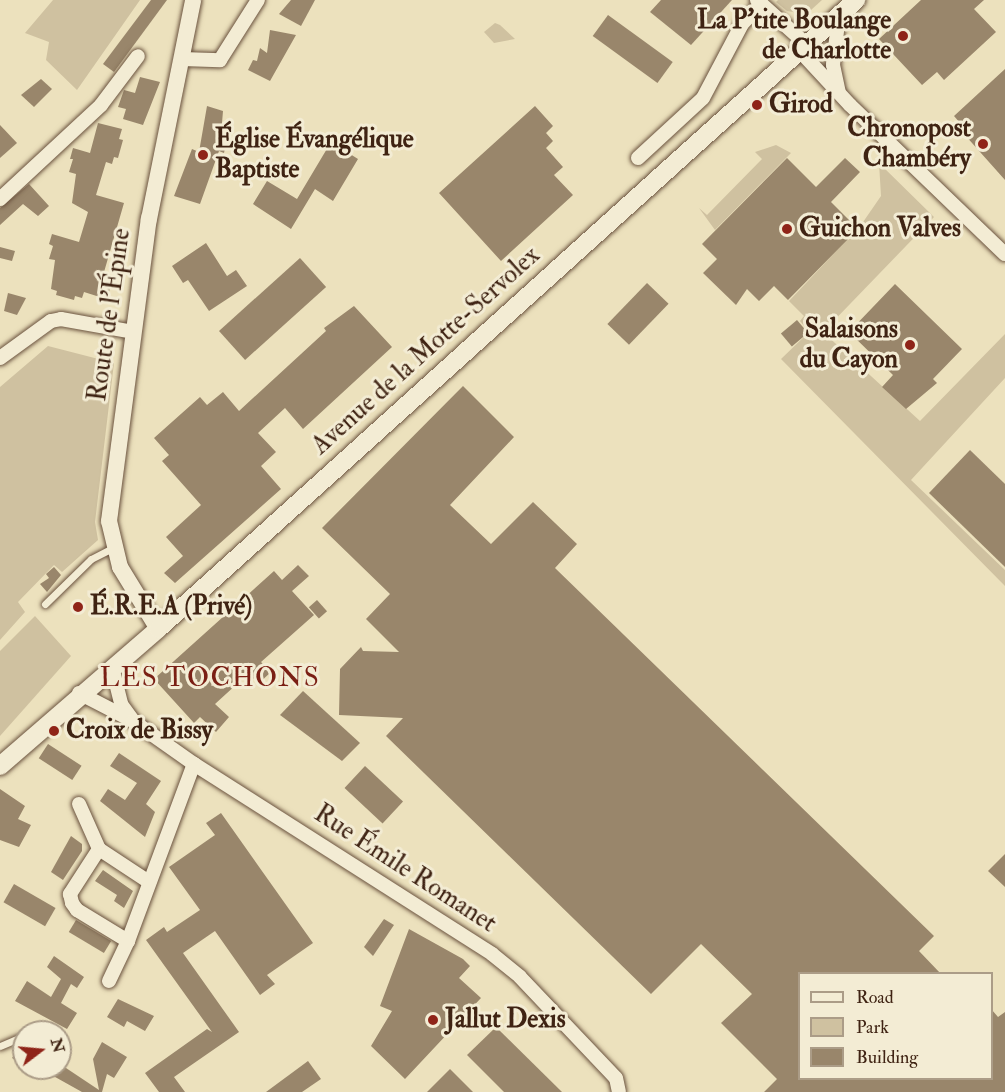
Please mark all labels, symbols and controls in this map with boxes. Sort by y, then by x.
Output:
place label: La P'tite Boulange de Charlotte [697,5,891,66]
marker: La P'tite Boulange de Charlotte [896,29,910,43]
place label: Girod [769,89,833,121]
marker: Girod [750,98,764,112]
place label: Chronopost Chambéry [847,113,971,174]
place label: Église Évangélique Baptiste [215,124,414,186]
marker: Chronopost Chambéry [976,137,990,151]
marker: Église Évangélique Baptiste [196,148,210,162]
place label: Guichon Valves [799,213,961,245]
marker: Guichon Valves [780,222,794,236]
street label: Route de l'Épine [82,227,138,403]
street label: Avenue de la Motte-Servolex [305,240,547,462]
place label: Salaisons du Cayon [800,314,898,376]
marker: Salaisons du Cayon [903,338,917,352]
place label: É.R.E.A (Privé) [90,591,252,623]
marker: É.R.E.A (Privé) [71,600,85,614]
district label: LES TOCHONS [100,662,320,694]
place label: Croix de Bissy [66,715,213,747]
marker: Croix de Bissy [47,724,61,738]
street label: Rue Émile Romanet [308,798,502,940]
legend [798,972,993,1080]
text: Road [856,986,894,1009]
place label: Jallut Dexis [445,1004,566,1036]
marker: Jallut Dexis [426,1013,440,1027]
text: Park [856,1016,889,1039]
north arrow [12,1020,72,1080]
text: N [46,1036,69,1055]
text: Building [856,1046,918,1069]

